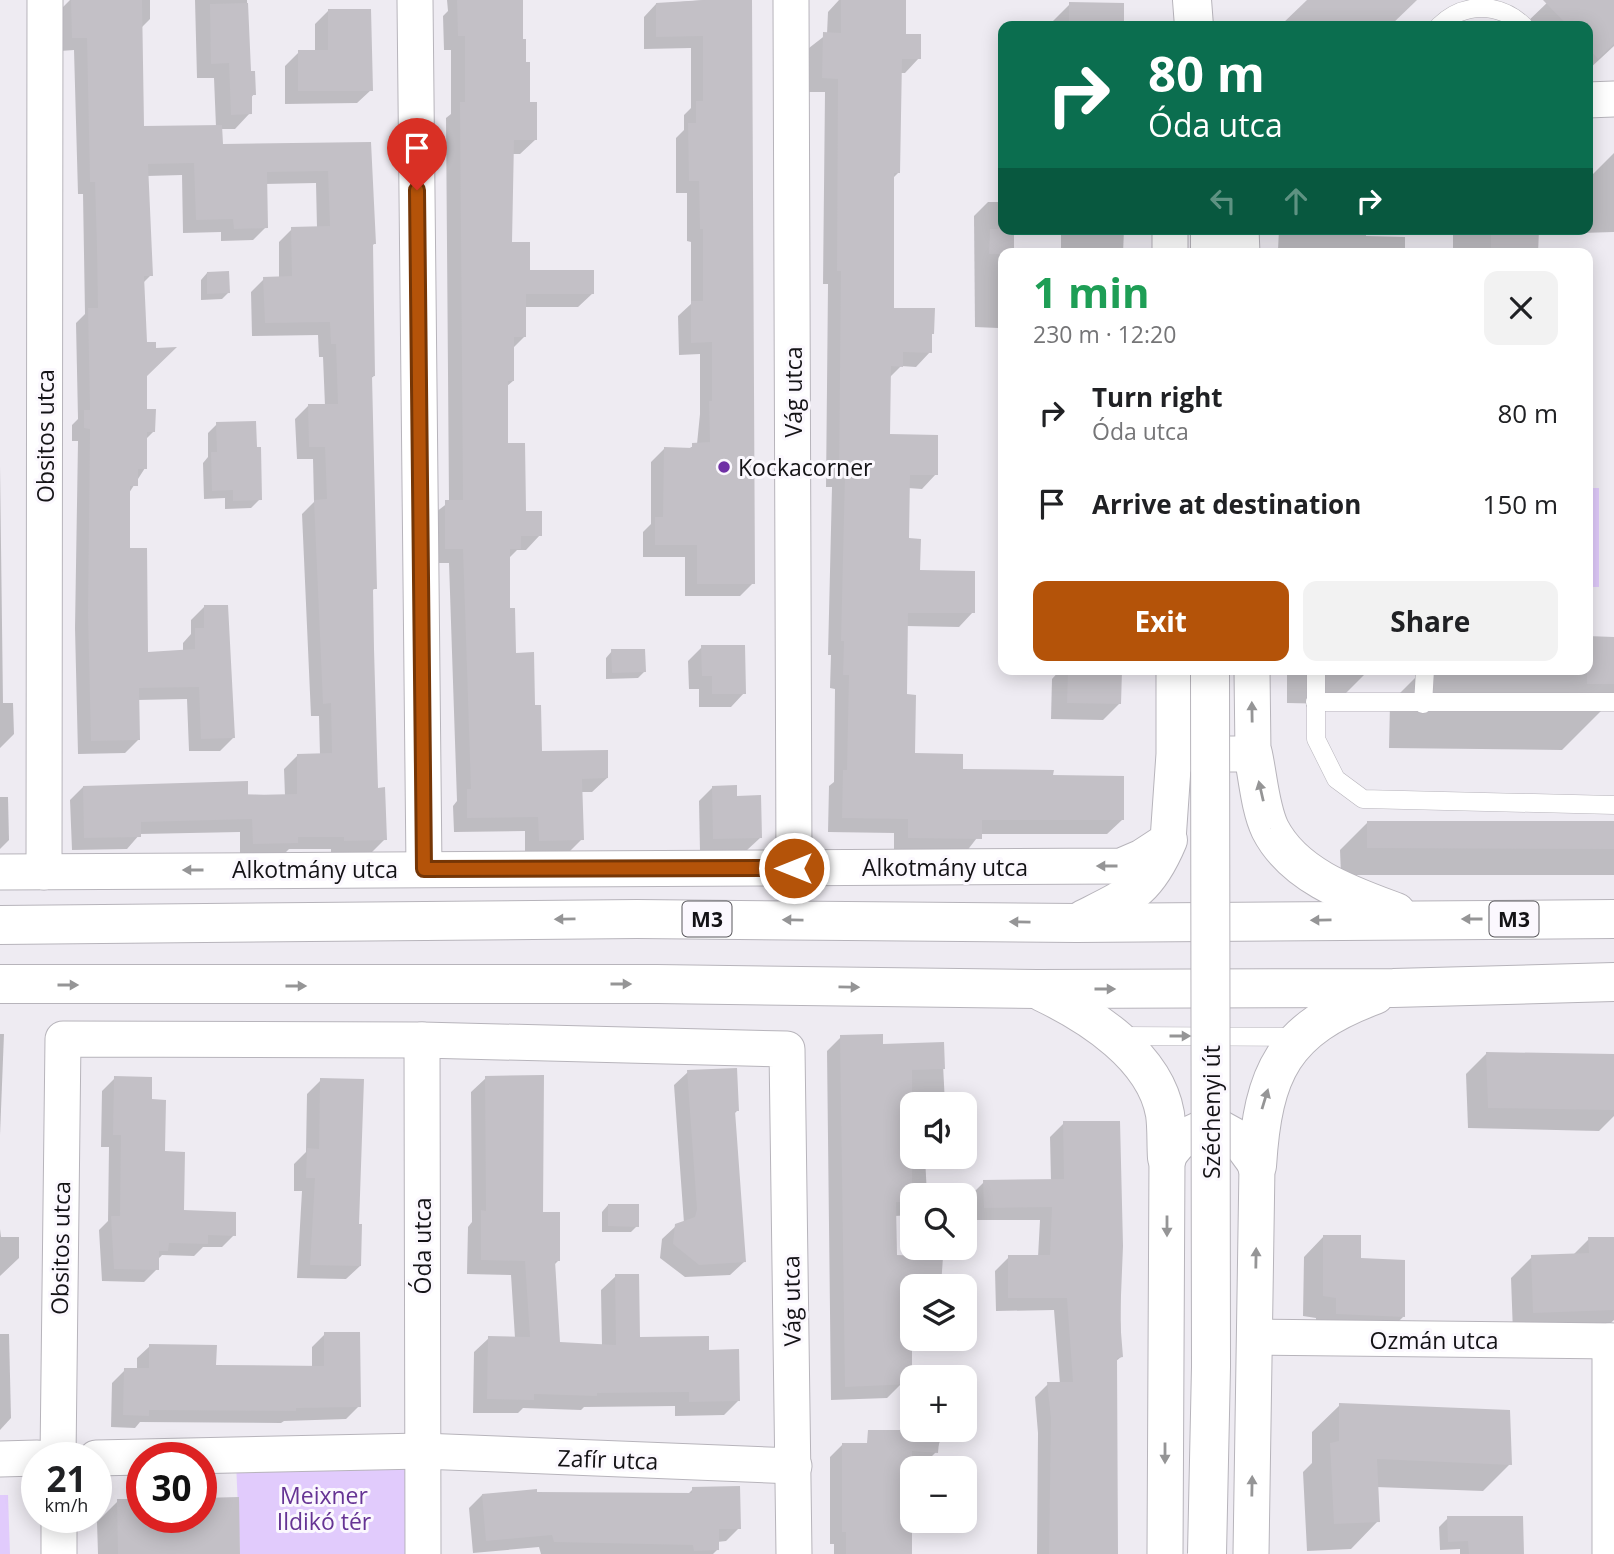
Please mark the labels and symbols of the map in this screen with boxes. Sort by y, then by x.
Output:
pin [387,118,447,190]
street label: Vág utca [777,346,809,438]
street label: Obsitos utca [29,369,61,503]
place label: Kockacorner [738,451,873,483]
marker: Kockacorner [716,459,732,475]
one-way arrow [1246,701,1258,723]
one-way arrow [1255,780,1266,802]
position arrow [757,831,831,905]
street label: Alkotmány utca [862,851,1028,883]
street label: Alkotmány utca [232,853,398,885]
one-way arrow [1096,860,1118,872]
one-way arrow [182,865,204,876]
road number: M3 [682,902,732,936]
road number: M3 [1490,902,1538,936]
one-way arrow [554,913,576,925]
one-way arrow [1461,913,1483,925]
one-way arrow [781,914,803,926]
one-way arrow [1310,914,1332,926]
one-way arrow [1009,916,1031,928]
one-way arrow [610,978,632,990]
one-way arrow [57,979,79,991]
one-way arrow [285,980,307,992]
one-way arrow [838,981,860,993]
one-way arrow [1095,983,1117,995]
one-way arrow [1169,1030,1191,1042]
street label: Széchenyi út [1195,1045,1227,1179]
one-way arrow [1261,1088,1271,1109]
street label: Obsitos utca [43,1181,77,1315]
street label: Óda utca [406,1198,438,1294]
one-way arrow [1161,1215,1173,1237]
one-way arrow [1250,1247,1262,1269]
street label: Vág utca [774,1255,808,1347]
street label: Ozmán utca [1370,1324,1498,1356]
street label: Zafír utca [557,1441,659,1477]
speed limit sign: 30 [126,1442,217,1533]
one-way arrow [1159,1443,1171,1465]
one-way arrow [1246,1475,1258,1497]
park label: Meixner Ildikó tér [277,1479,372,1537]

